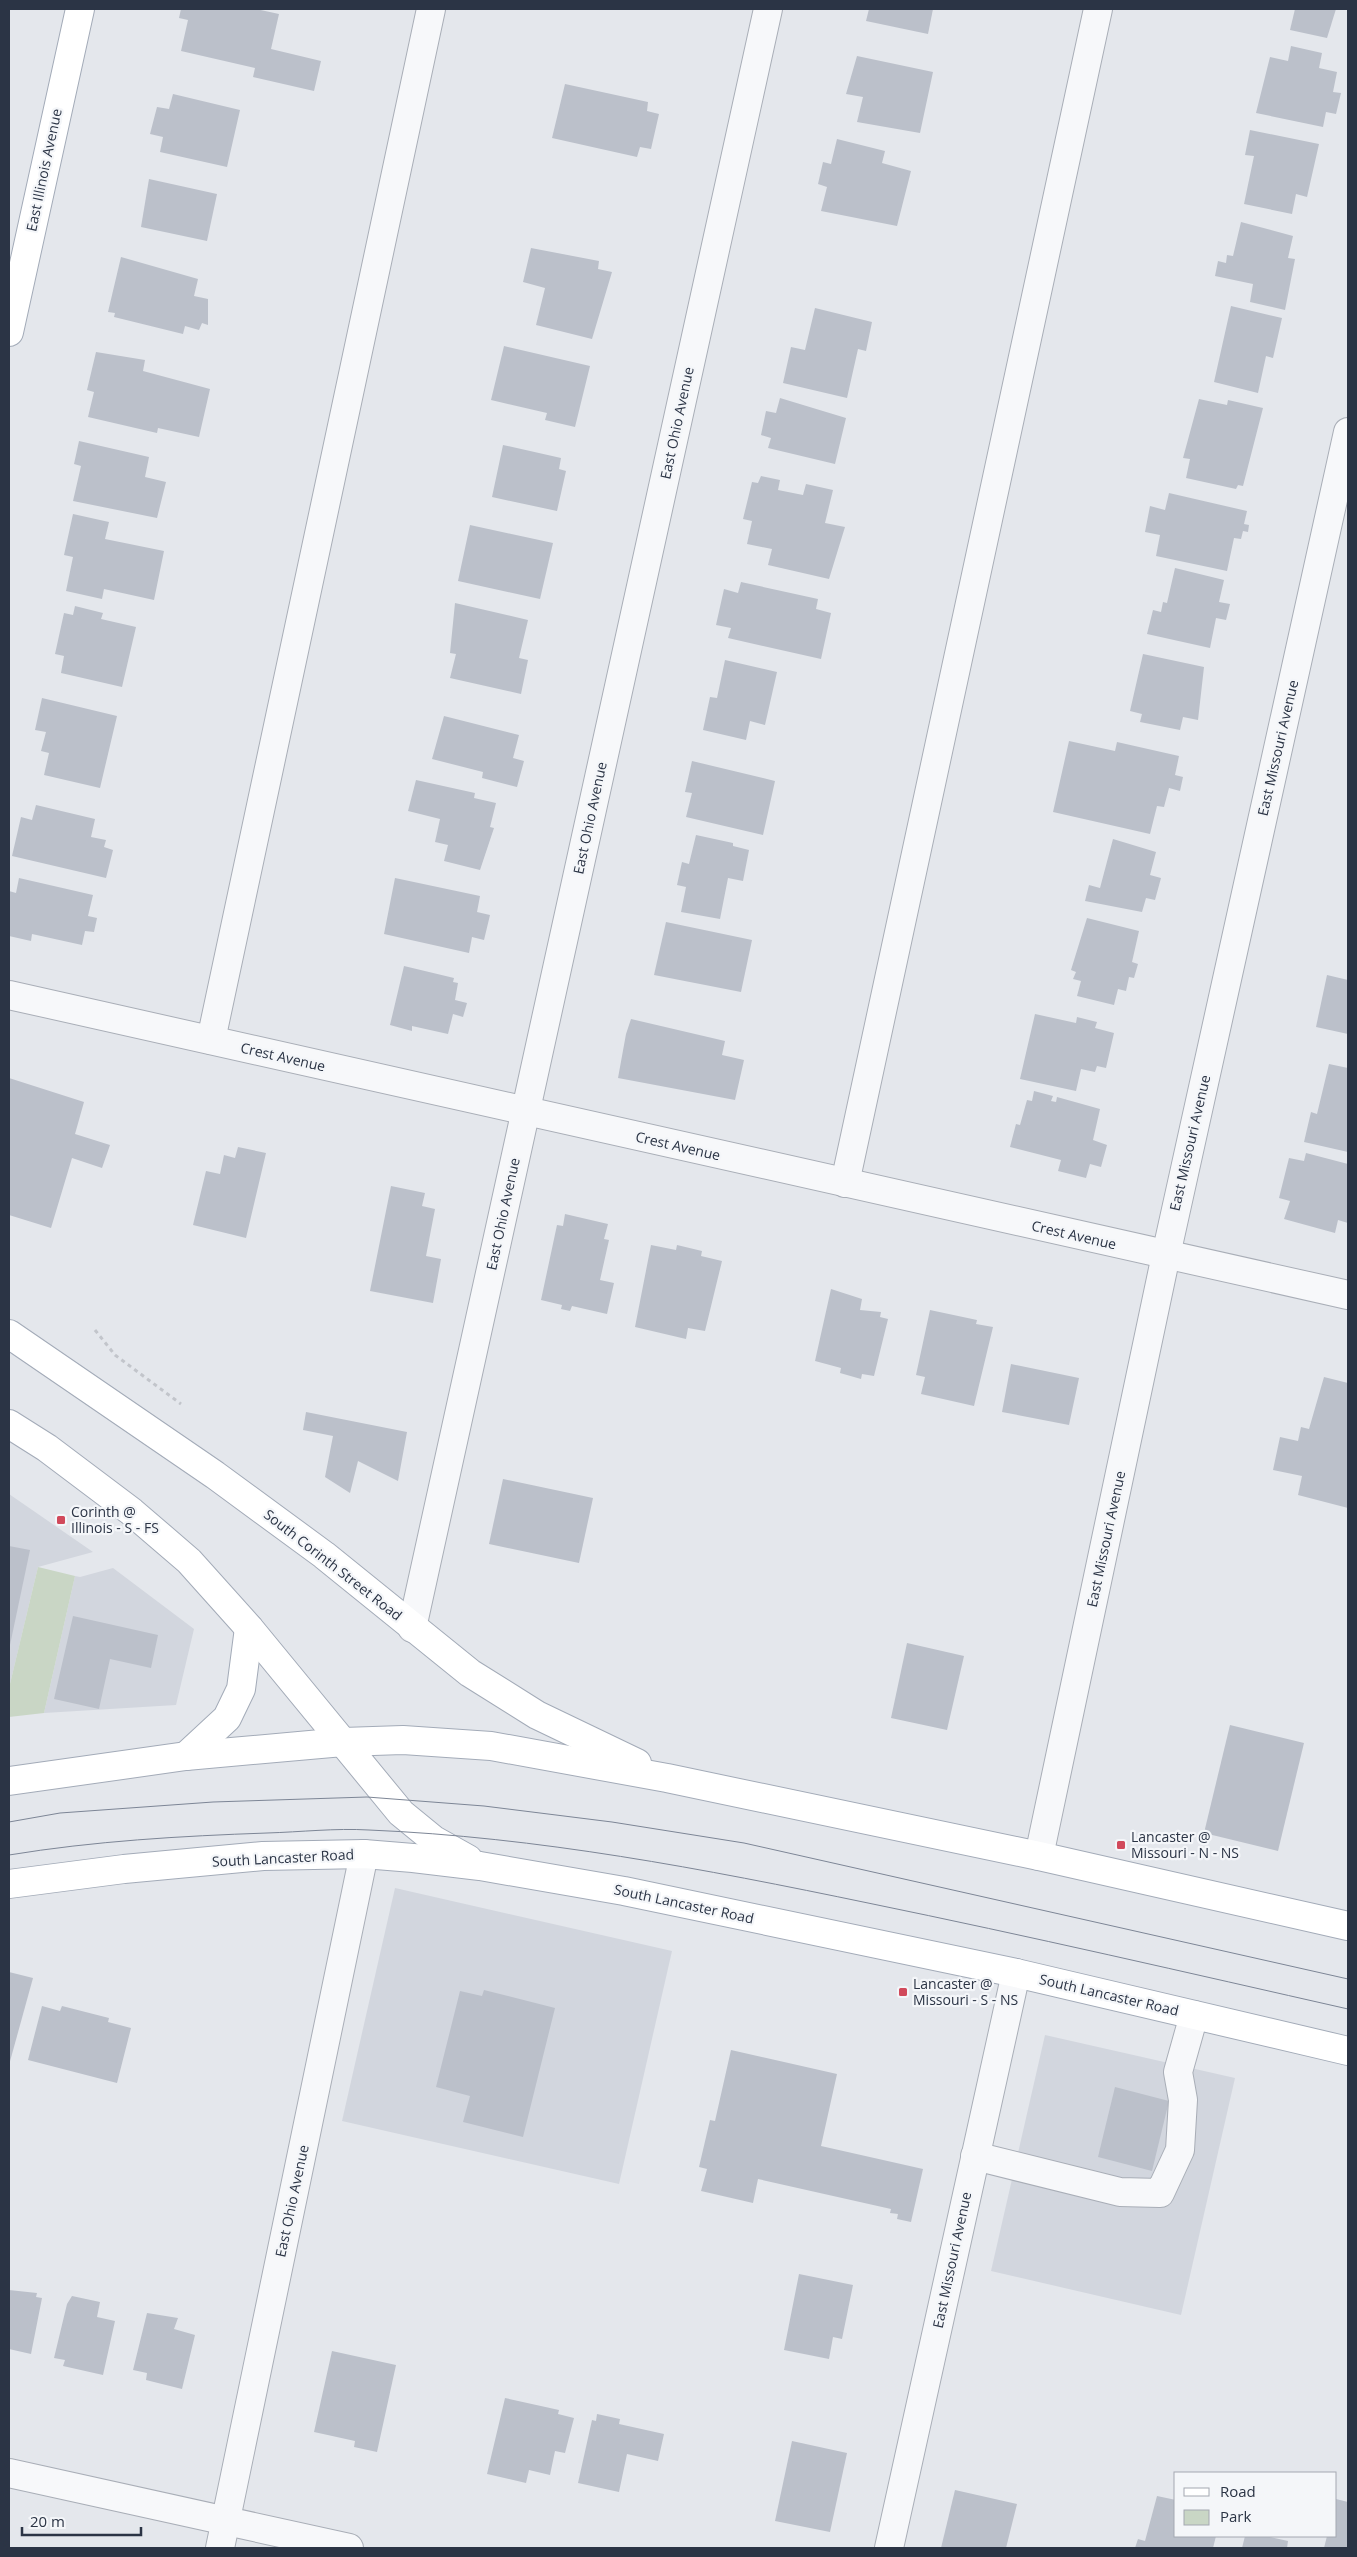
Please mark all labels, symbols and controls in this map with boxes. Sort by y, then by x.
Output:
street label: East Illinois Avenue [21,107,66,233]
street label: East Ohio Avenue [655,365,698,481]
street label: East Missouri Avenue [1253,678,1302,818]
street label: East Ohio Avenue [568,760,611,876]
street label: Crest Avenue [239,1038,327,1076]
street label: East Missouri Avenue [1165,1073,1214,1213]
street label: Crest Avenue [634,1127,722,1165]
street label: East Ohio Avenue [481,1156,524,1272]
street label: Crest Avenue [1030,1216,1118,1254]
street label: East Missouri Avenue [1082,1469,1129,1609]
place label: Corinth @ Illinois - S - FS [71,1502,159,1537]
street label: South Corinth Street Road [260,1505,406,1625]
marker: Corinth @ Illinois - S - FS [55,1514,67,1526]
place label: Lancaster @ Missouri - N - NS [1131,1827,1239,1862]
marker: Lancaster @ Missouri - N - NS [1115,1839,1127,1851]
street label: South Lancaster Road [211,1844,355,1871]
street label: South Lancaster Road [613,1879,756,1928]
street label: South Lancaster Road [1038,1969,1181,2020]
place label: Lancaster @ Missouri - S - NS [913,1974,1018,2009]
marker: Lancaster @ Missouri - S - NS [897,1986,909,1998]
street label: East Ohio Avenue [270,2143,313,2259]
street label: East Missouri Avenue [928,2190,975,2330]
legend [1174,2472,1337,2537]
text: Road [1220,2481,1256,2501]
scale bar [22,2504,141,2536]
text: Park [1220,2506,1251,2526]
text: 20 m [30,2511,65,2531]

